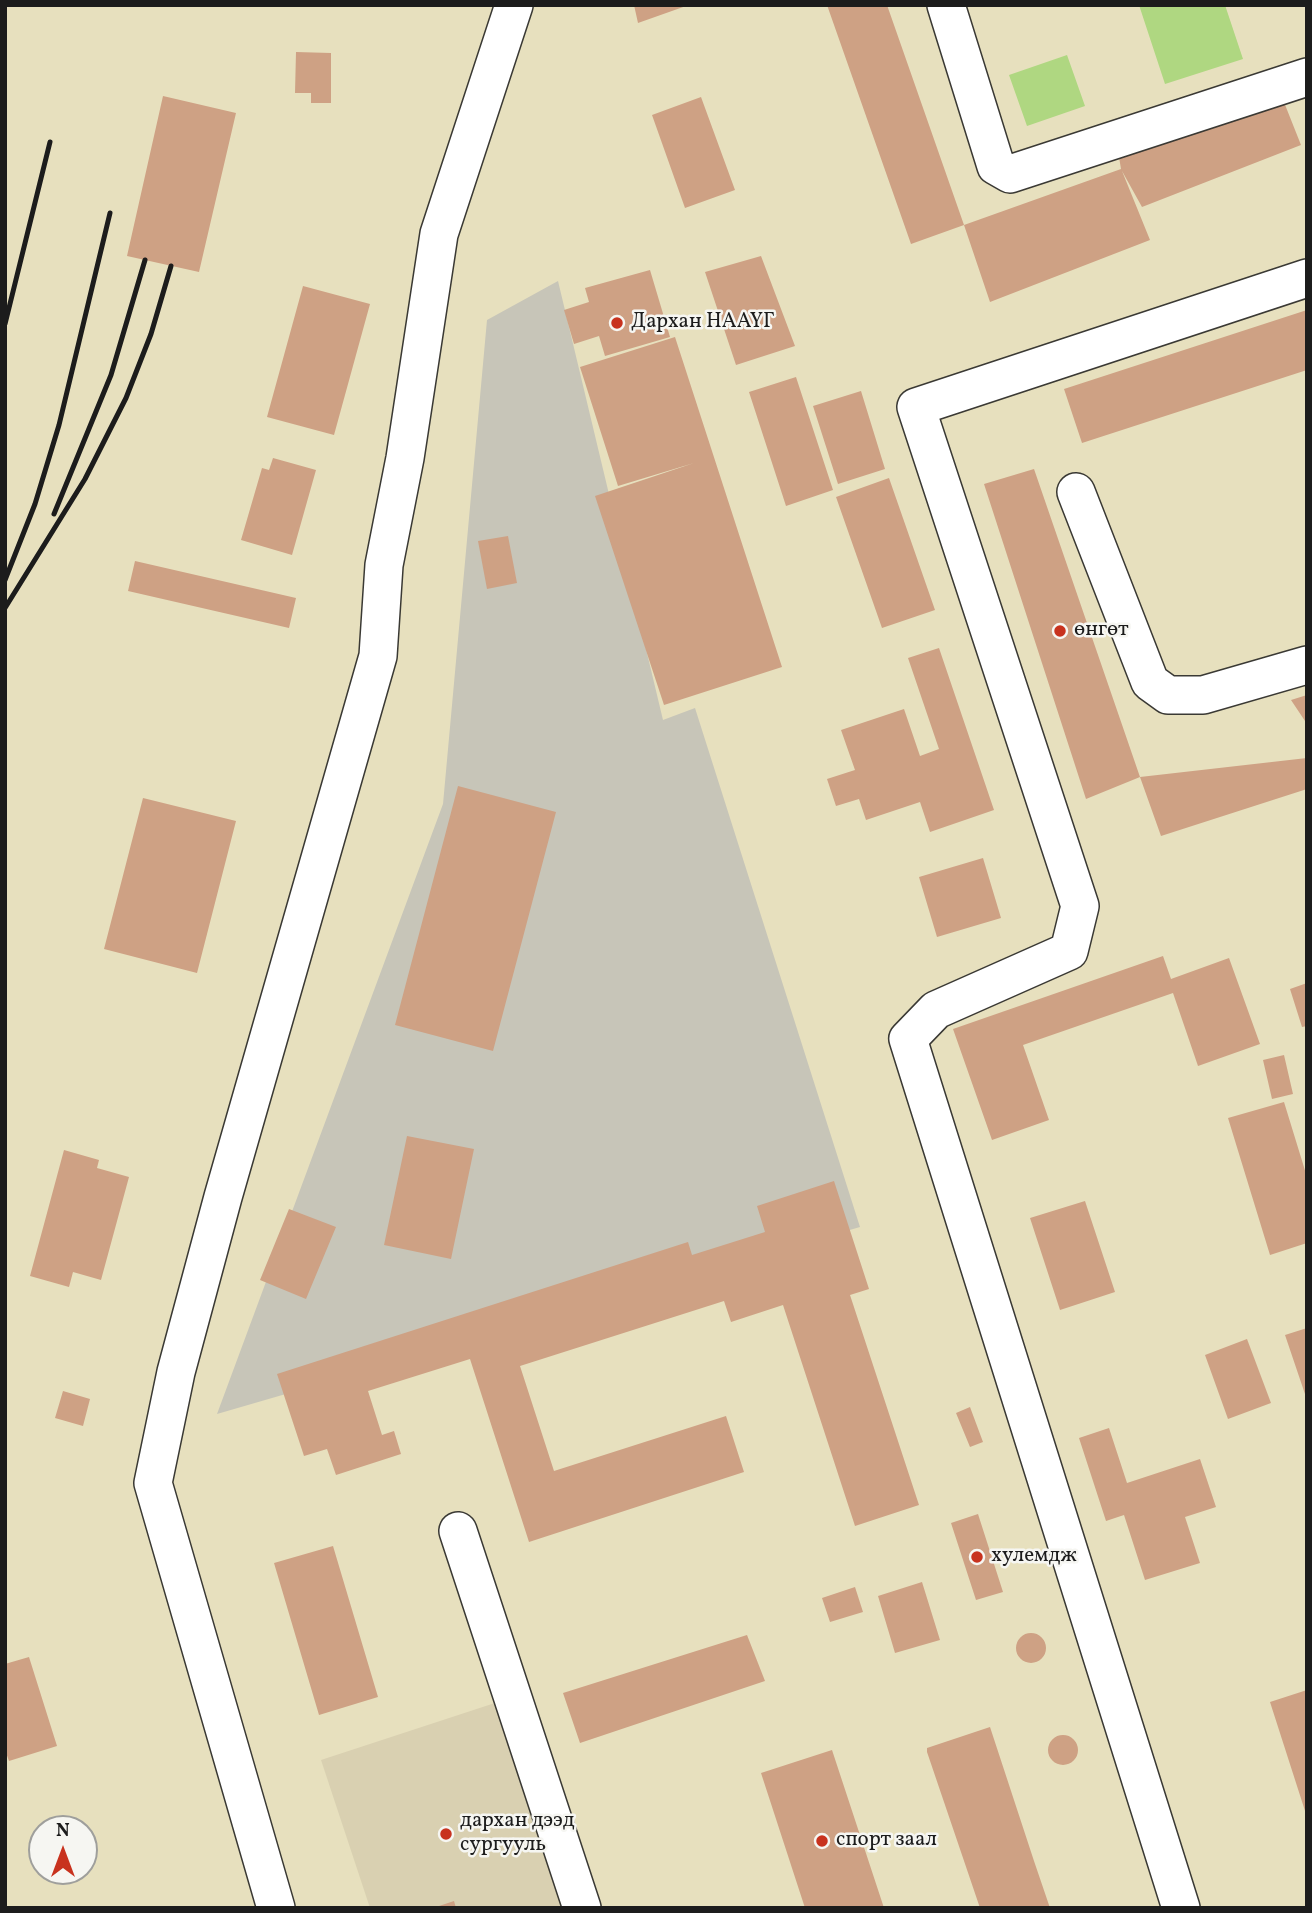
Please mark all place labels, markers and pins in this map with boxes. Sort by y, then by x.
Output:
place label: Дархан НААҮГ [631,310,775,336]
marker: Дархан НААҮГ [609,315,625,331]
place label: өнгөт [1074,618,1129,644]
marker: өнгөт [1052,623,1068,639]
place label: хулемдж [991,1544,1077,1570]
marker: хулемдж [969,1549,985,1565]
place label: дархан дээд сургууль [460,1809,575,1859]
marker: дархан дээд сургууль [438,1826,454,1842]
place label: спорт заал [836,1828,937,1854]
marker: спорт заал [814,1833,830,1849]

